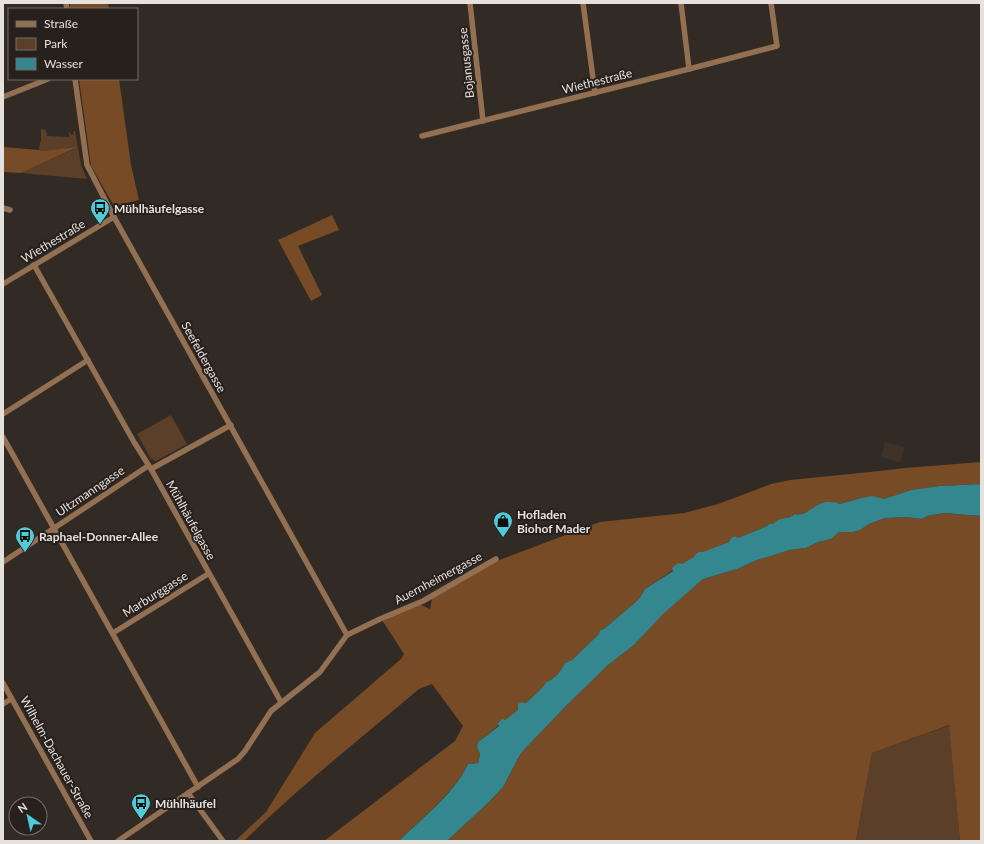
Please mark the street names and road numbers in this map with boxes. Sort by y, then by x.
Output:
street label: Bojanusgasse [455,27,477,99]
street label: Wiethestraße [560,65,634,97]
street label: Wiethestraße [18,216,88,266]
street label: Seefeldergasse [178,319,230,395]
street label: Ultzmanngasse [53,463,127,519]
street label: Mühlhäufelgasse [163,478,219,562]
street label: Auernheimergasse [391,549,485,607]
street label: Marburggasse [120,568,190,620]
street label: Wilhelm-Dachauer-Straße [17,693,97,821]

